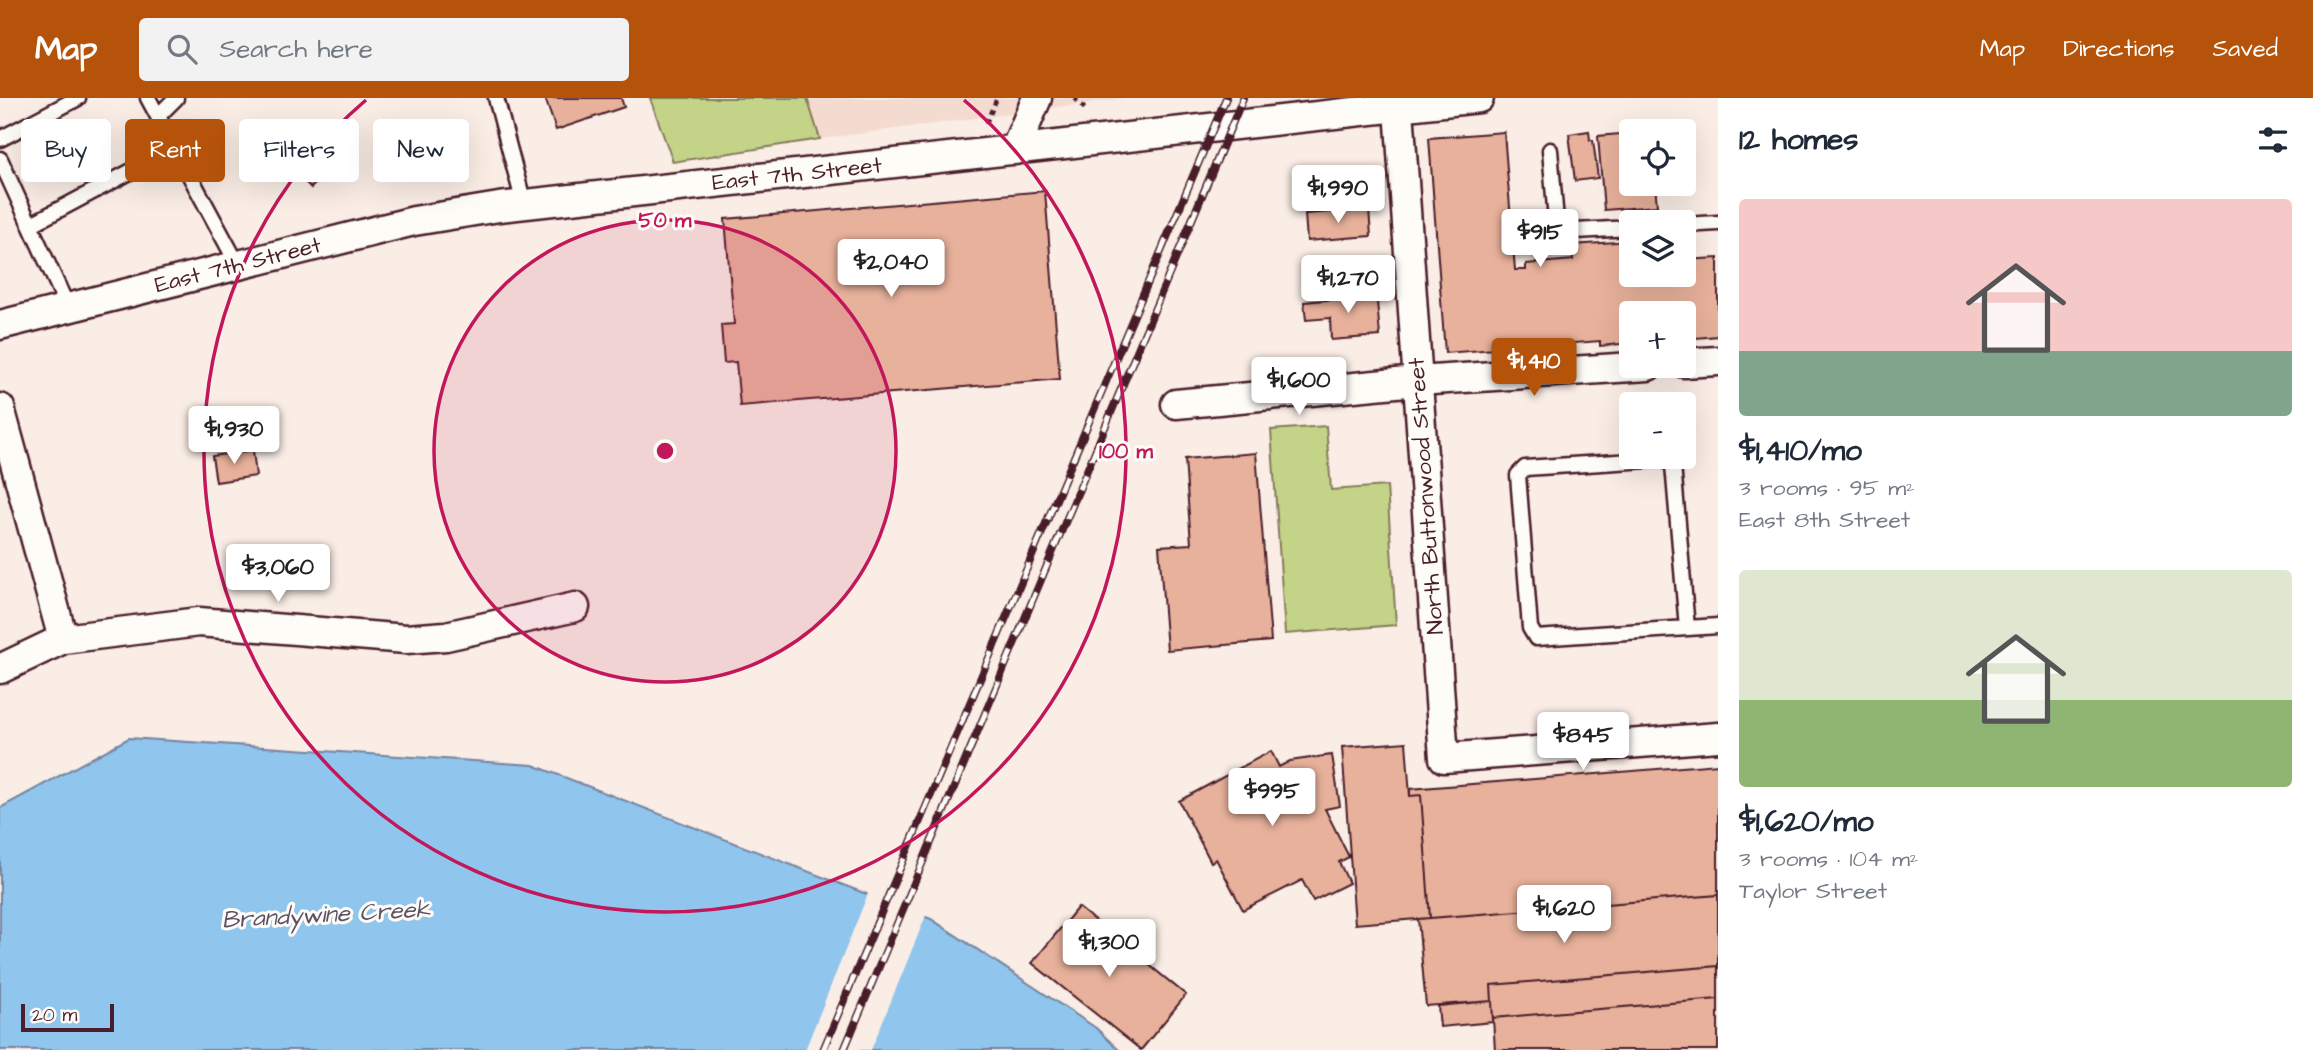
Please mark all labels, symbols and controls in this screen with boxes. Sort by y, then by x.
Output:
search box [139,18,629,81]
text: Map [35,26,97,72]
icon: search [163,30,201,68]
text: Search here [219,31,373,67]
text: Map [1980,32,2025,66]
text: Directions [2063,32,2175,66]
text: Saved [2213,32,2278,66]
chip: Buy [21,119,111,182]
chip: Rent [125,119,225,182]
chip: Filters [239,119,359,182]
chip: New [373,119,469,182]
map controls [1619,119,1696,469]
button: locate [1619,119,1696,196]
text: 12 homes [1739,119,1858,161]
icon: filters [2254,121,2292,159]
street label: East 7th Street [711,149,884,199]
pin: $1,990 [1281,166,1395,225]
text: $1,990 [1308,172,1368,204]
text: 50 m [639,206,692,235]
pin: $915 [1499,209,1581,269]
button: layers [1619,210,1696,287]
text: $915 [1517,216,1563,248]
street label: East 7th Street [151,229,325,301]
pin: $2,040 [834,240,948,299]
icon: home [1953,245,2079,371]
text: $2,040 [854,246,928,278]
pin: $1,270 [1291,256,1405,315]
text: $1,270 [1317,262,1379,294]
button: + [1619,301,1696,378]
pin: $1,410 [1477,338,1591,398]
text: $1,410 [1508,345,1560,377]
street label: North Buttonwood Street [1400,356,1452,635]
pin: $1,600 [1242,358,1356,417]
text: $1,600 [1267,364,1331,396]
button: − [1619,392,1696,469]
pin: $1,930 [177,406,291,466]
text: $1,930 [204,413,264,445]
text: $1,410/mo [1739,430,1862,472]
text: 100 m [1099,437,1154,466]
centre of rings [653,439,677,463]
text: 3 rooms · 95 m² [1739,472,1915,504]
text: East 8th Street [1739,504,1910,536]
pin: $3,060 [221,545,335,604]
text: $3,060 [242,551,314,583]
icon: home [1953,616,2079,742]
pin: $845 [1542,712,1624,772]
text: $845 [1553,719,1613,751]
pin: $995 [1231,768,1313,828]
text: $995 [1244,775,1300,807]
text: $1,620/mo [1739,801,1874,843]
text: 3 rooms · 104 m² [1739,843,1918,875]
text: Taylor Street [1739,875,1887,907]
pin: $1,620 [1507,886,1621,945]
water label: Brandywine Creek [221,892,432,937]
text: $1,620 [1533,892,1595,924]
pin: $1,300 [1052,920,1166,979]
text: $1,300 [1079,926,1139,958]
scale bar [21,1001,114,1033]
text: 20 m [32,1002,77,1029]

